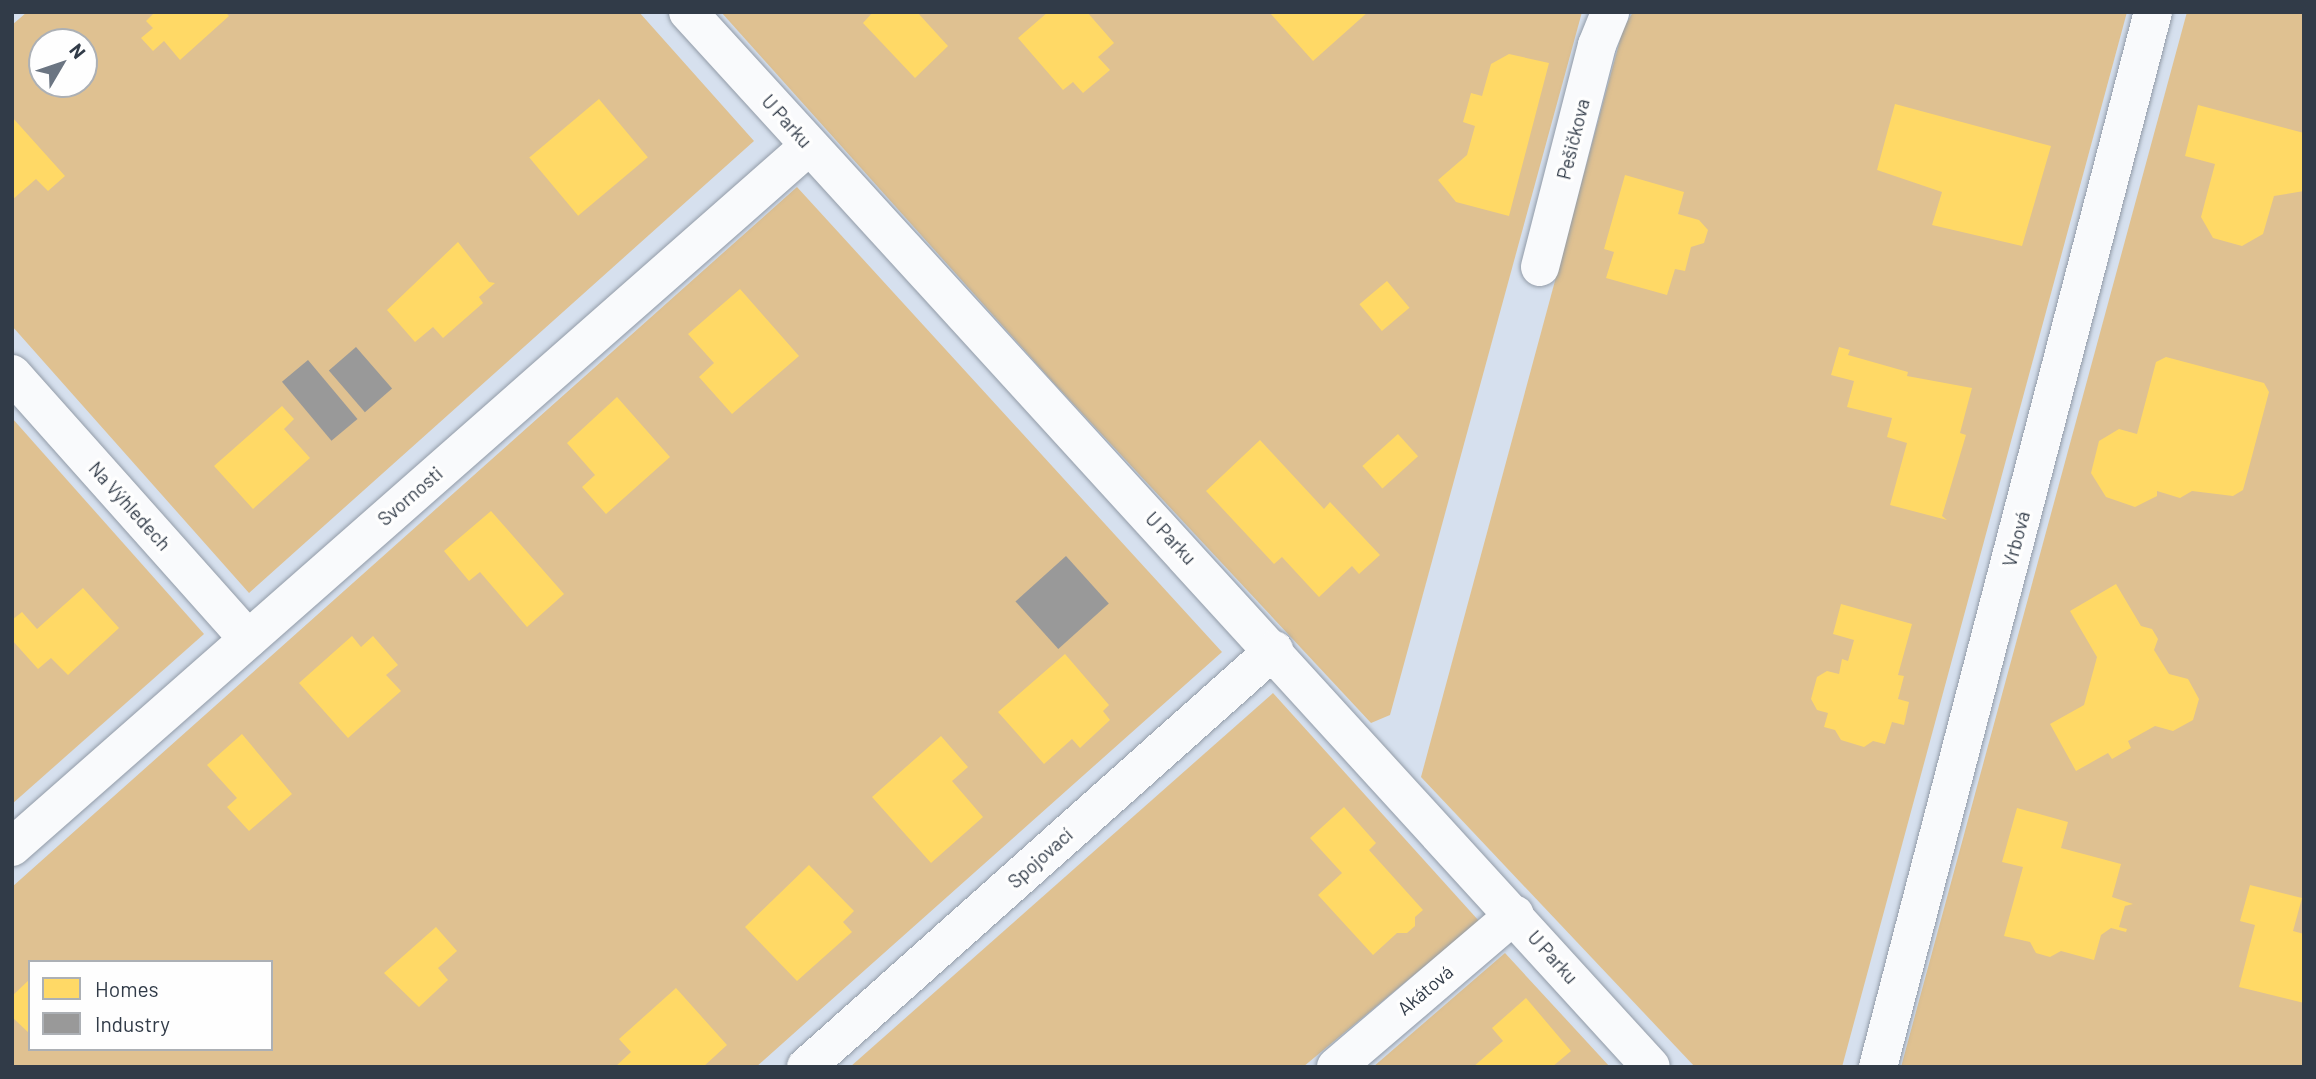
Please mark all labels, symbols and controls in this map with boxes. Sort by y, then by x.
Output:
north arrow [28,28,98,98]
text: N [65,39,91,63]
street label: U Parku [757,90,817,152]
street label: Pešičkova [1552,96,1594,182]
street label: Na Výhledech [84,457,176,555]
street label: Svornosti [373,462,447,530]
street label: U Parku [1141,507,1201,569]
street label: Vrbová [1998,509,2034,569]
street label: Spojovací [1003,823,1077,893]
street label: U Parku [1523,926,1583,988]
legend [28,960,273,1051]
street label: Akátová [1393,960,1457,1020]
text: Homes [95,976,159,1001]
text: Industry [95,1011,170,1036]

